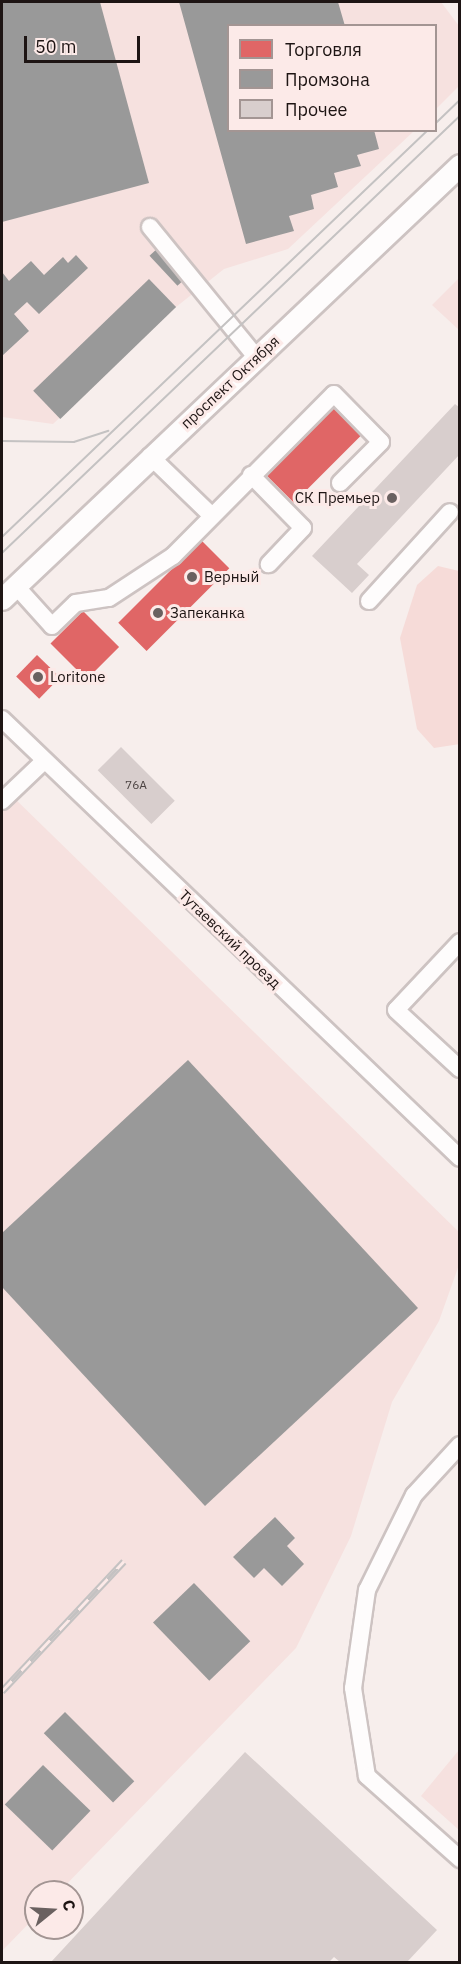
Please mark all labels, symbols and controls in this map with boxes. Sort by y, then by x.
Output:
scale bar [27,24,142,62]
legend [227,24,437,132]
text: 50 m [35,35,77,58]
text: Торговля [285,38,362,61]
text: Промзона [285,68,370,91]
text: Прочее [285,98,347,121]
street label: проспект Октября [177,332,283,432]
place label: СК Премьер [295,489,380,507]
marker: СК Премьер [385,491,399,505]
place label: Верный [204,568,259,586]
marker: Верный [185,570,199,584]
place label: Запеканка [170,604,245,622]
marker: Запеканка [151,606,165,620]
place label: Loritone [50,668,105,686]
marker: Loritone [31,670,45,684]
house number: 76А [125,778,147,792]
street label: Тутаевский проезд [175,886,285,992]
north arrow [24,1880,84,1940]
text: С [58,1897,80,1913]

